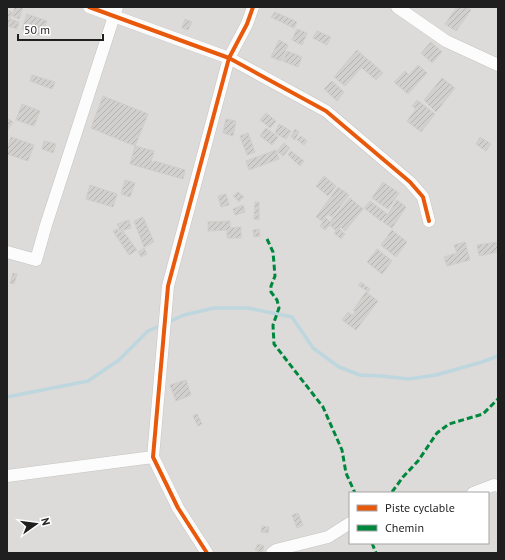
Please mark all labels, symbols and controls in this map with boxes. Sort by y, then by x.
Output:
scale bar [18,16,103,42]
text: 50 m [24,22,50,37]
legend [349,492,489,544]
text: Piste cyclable [385,500,455,515]
north arrow [16,504,56,544]
text: N [38,516,53,527]
text: Chemin [385,520,424,535]

